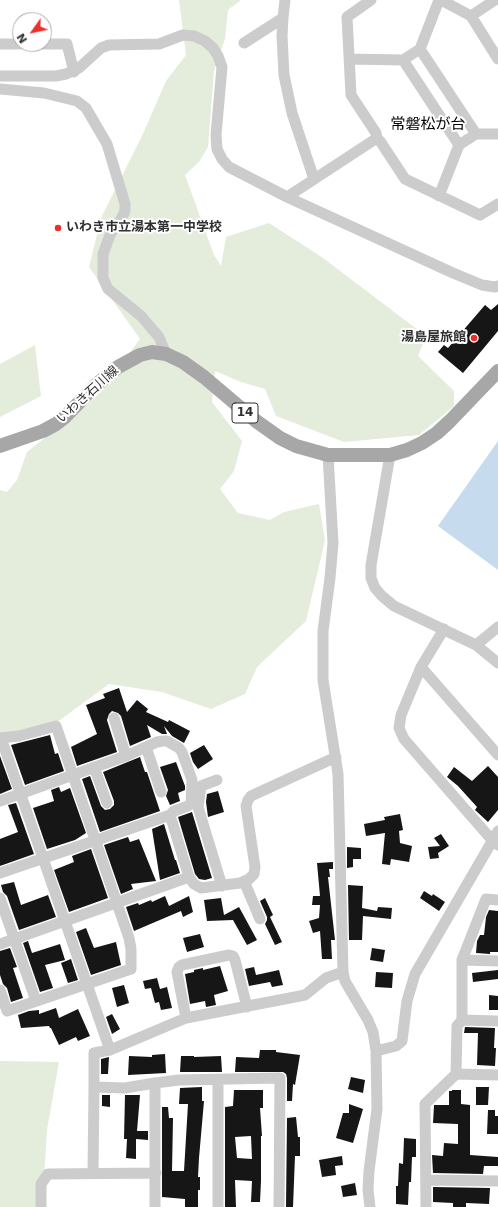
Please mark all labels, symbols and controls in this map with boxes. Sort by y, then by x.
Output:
north arrow [12,12,52,52]
text: N [14,31,30,46]
district label: 常磐松が台 [391,116,465,134]
place label: いわき市立湯本第一中学校 [66,220,222,236]
marker: いわき市立湯本第一中学校 [53,223,63,233]
place label: 湯島屋旅館 [401,330,466,346]
marker: 湯島屋旅館 [469,333,479,343]
street label: いわき石川線 [54,363,122,427]
road number: 14 [232,403,258,423]

